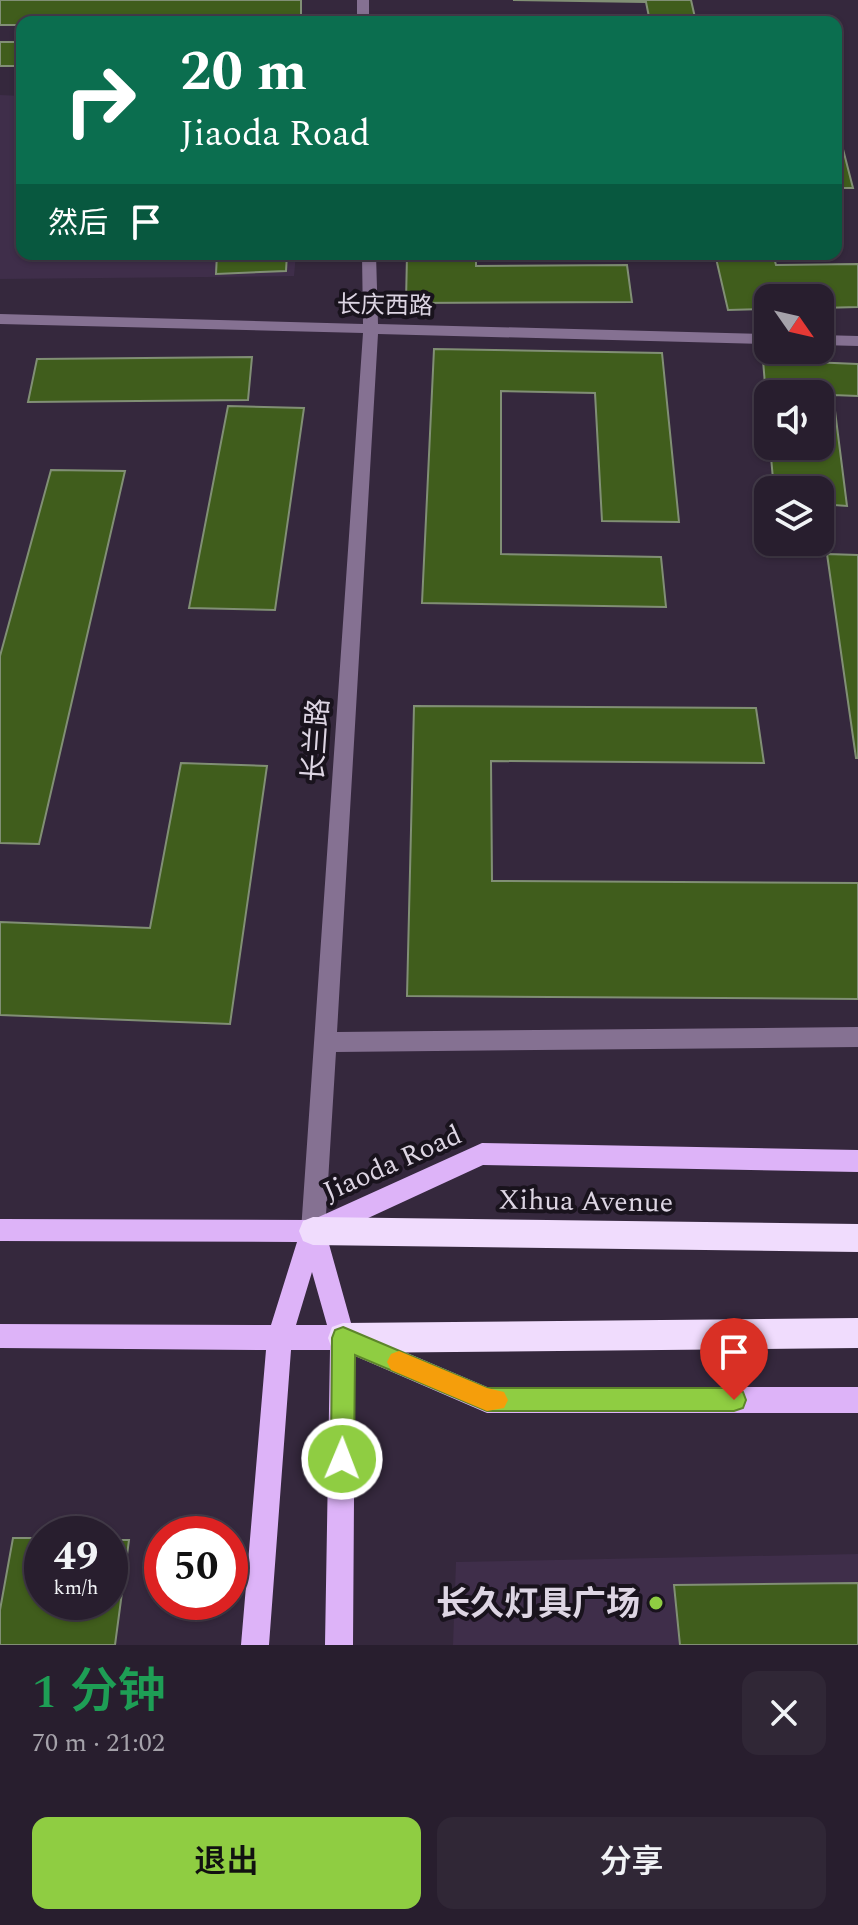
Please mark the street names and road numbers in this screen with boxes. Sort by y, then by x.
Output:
street label: 长庆西路 [337,287,433,325]
street label: 长兰路 [292,697,341,784]
street label: Jiaoda Road [316,1114,469,1213]
street label: Xihua Avenue [498,1178,674,1225]

